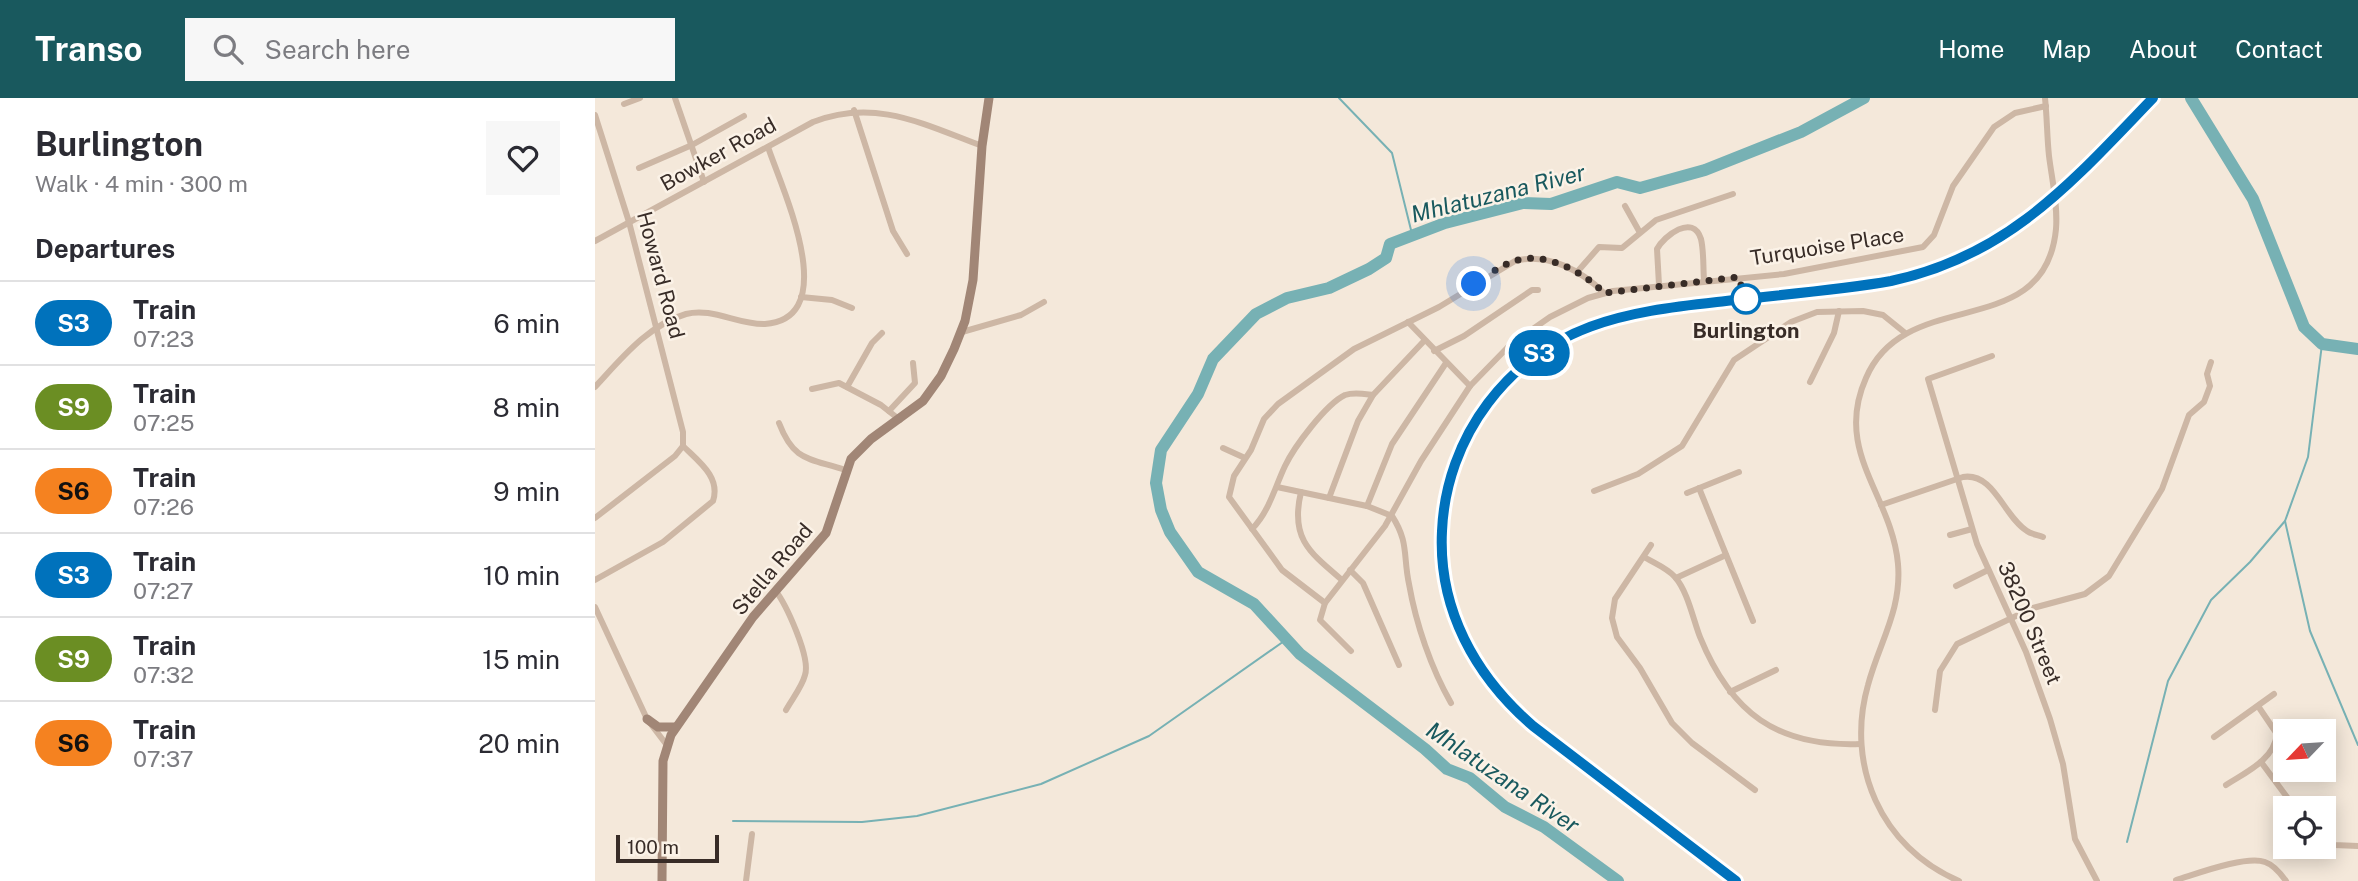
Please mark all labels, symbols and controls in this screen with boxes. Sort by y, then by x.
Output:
search box [185,18,675,81]
text: Transo [35,30,143,68]
icon: search [209,30,247,68]
text: Search here [265,34,411,65]
text: Home [1938,35,2004,63]
text: Map [2042,35,2091,63]
text: About [2129,35,2197,63]
text: Contact [2235,35,2323,63]
street label: Bowker Road [656,112,780,196]
button: heart [486,121,560,195]
text: Burlington [35,125,203,163]
water label: Mhlatuzana River [1408,158,1588,228]
text: Walk · 4 min · 300 m [35,170,248,197]
street label: Howard Road [632,209,690,341]
street label: Turquoise Place [1748,221,1906,271]
text: Departures [35,233,175,264]
your location [1456,266,1491,301]
marker: Burlington [1731,284,1761,314]
text: Train [133,294,196,325]
text: 6 min [493,308,560,339]
text: S3 [57,309,90,337]
place label: Burlington [1692,318,1800,343]
text: 07:23 [133,325,194,352]
line badge: S3 [1507,330,1571,376]
text: S3 [1523,339,1555,367]
text: Train [133,378,196,409]
text: 8 min [493,392,560,423]
text: S9 [57,393,90,421]
text: 07:25 [133,409,195,436]
text: Train [133,462,196,493]
text: 9 min [493,476,560,507]
text: S6 [57,477,90,505]
text: 07:26 [133,493,194,520]
street label: Stella Road [726,518,818,620]
text: Train [133,546,196,577]
street label: 38200 Street [1993,558,2067,688]
text: 10 min [483,560,560,591]
text: S3 [57,561,90,589]
text: 07:27 [133,577,194,604]
text: Train [133,630,196,661]
text: 15 min [482,644,560,675]
text: S9 [57,645,90,673]
text: 07:32 [133,661,194,688]
text: Train [133,714,196,745]
water label: Mhlatuzana River [1421,716,1585,838]
north arrow [2273,719,2336,782]
map controls [2273,719,2336,859]
text: 20 min [478,728,560,759]
text: S6 [57,729,90,757]
text: 07:37 [133,745,194,772]
button: locate [2273,796,2336,859]
scale bar [616,832,719,864]
text: 100 m [627,836,679,858]

